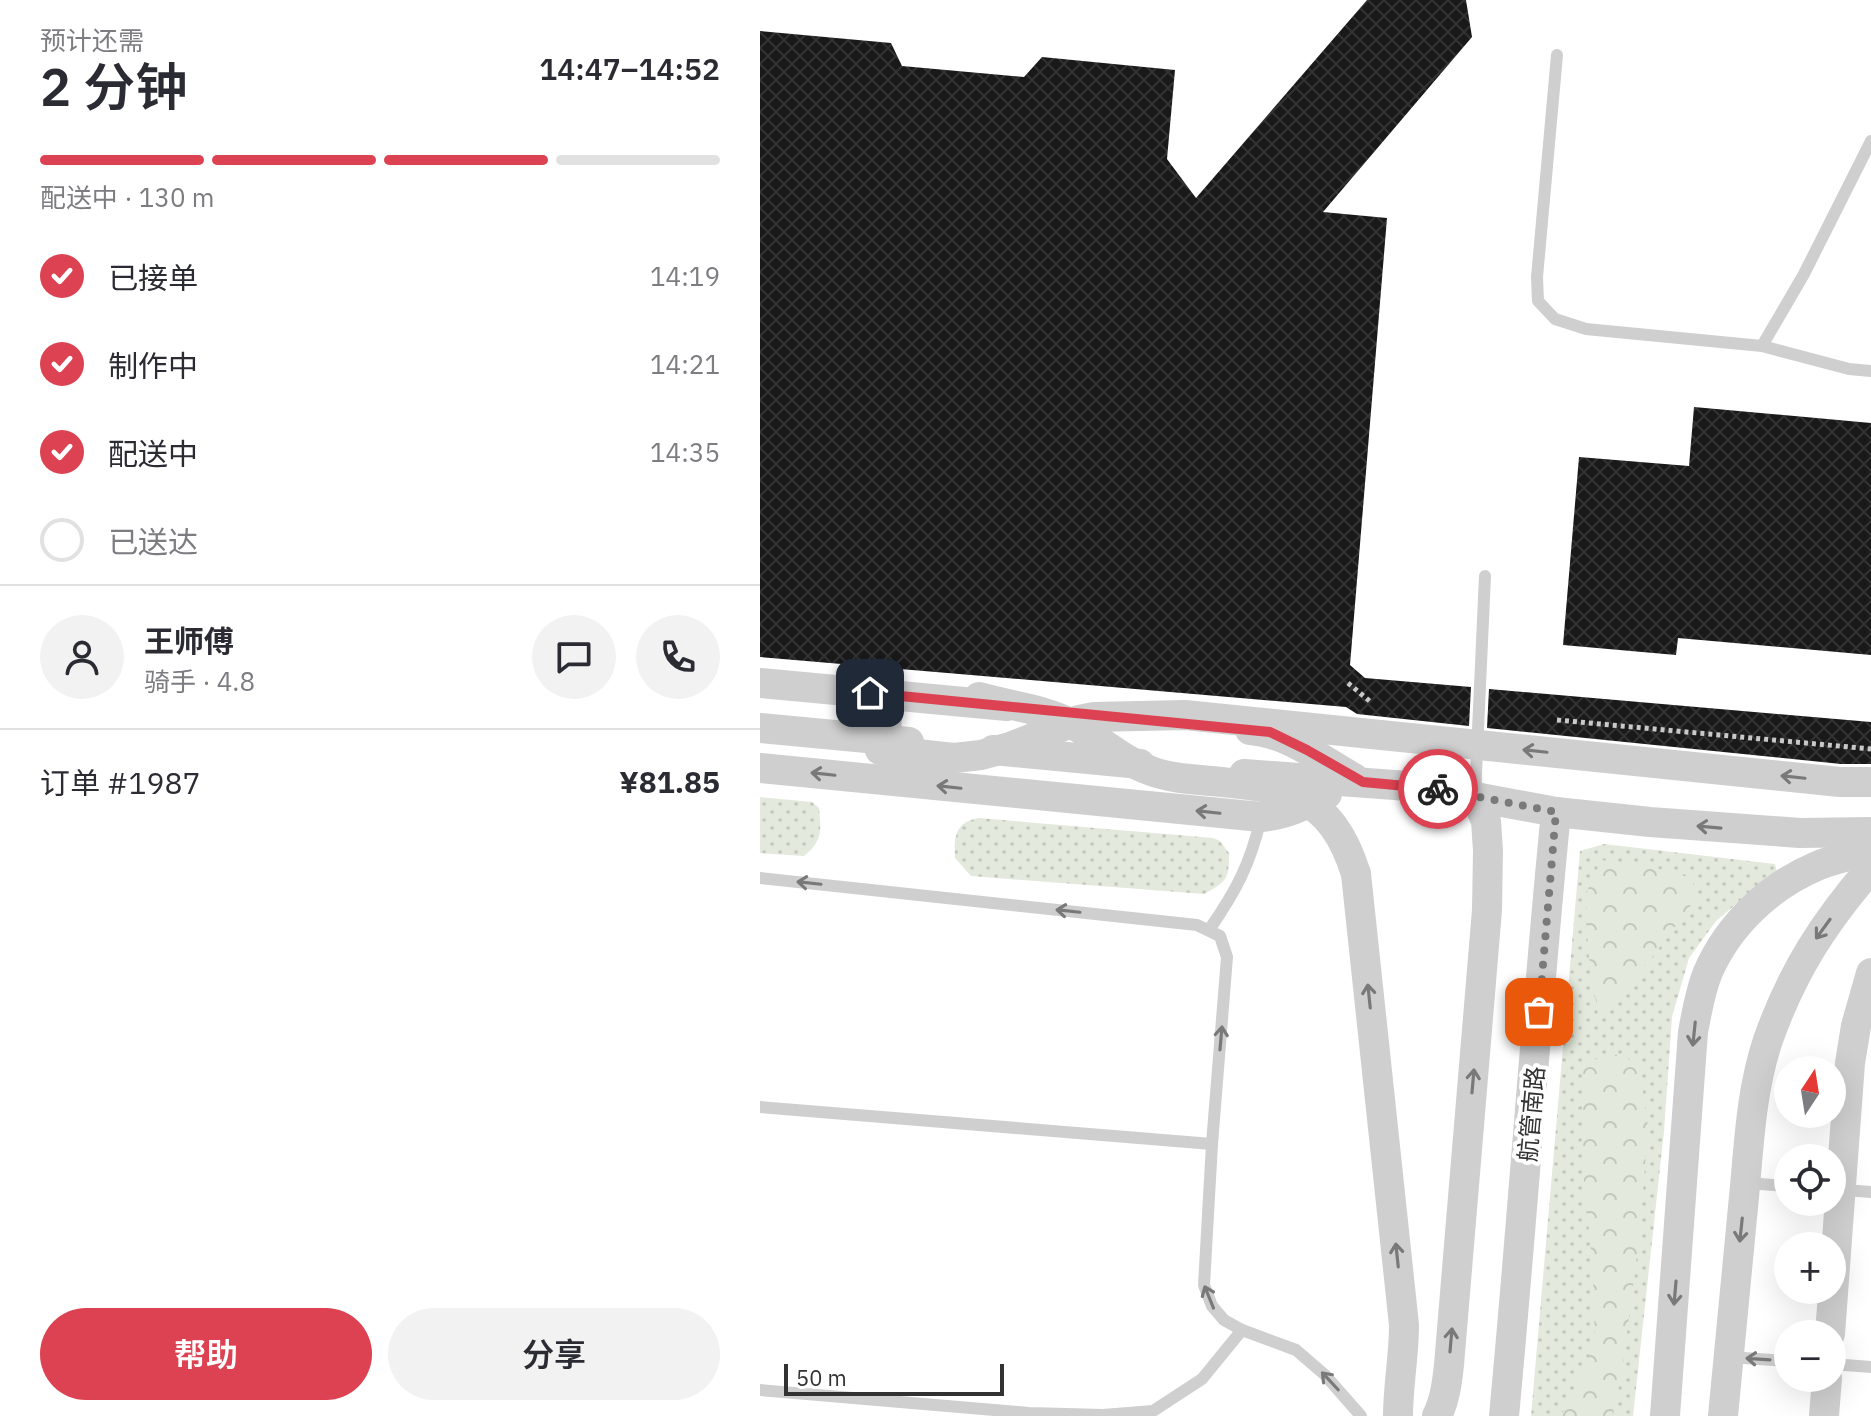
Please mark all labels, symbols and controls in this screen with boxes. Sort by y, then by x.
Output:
text: 预计还需 [40,23,144,57]
text: 14:47–14:52 [539,49,720,88]
text: 2 分钟 [40,53,187,120]
text: 配送中 · 130 m [40,180,214,214]
icon: check [40,254,84,298]
text: 已接单 [108,258,198,297]
text: 14:19 [650,259,720,293]
icon: check [40,342,84,386]
text: 制作中 [108,346,198,385]
text: 14:21 [650,347,720,381]
icon: check [40,430,84,474]
text: 配送中 [108,434,198,473]
text: 14:35 [650,435,720,469]
text: 已送达 [108,522,198,561]
button: person [40,615,124,699]
button: chat [532,615,616,699]
button: phone [636,615,720,699]
text: 王师傅 [144,621,234,660]
pin [836,659,904,727]
text: 骑手 · 4.8 [144,664,255,698]
icon: home [848,671,892,715]
one-way arrow [1522,743,1549,758]
courier [1398,749,1478,829]
text: ¥81.85 [619,762,720,801]
text: 订单 #1987 [40,763,200,802]
one-way arrow [810,766,837,781]
icon: bike [1416,767,1460,811]
one-way arrow [1780,770,1807,785]
one-way arrow [936,779,963,794]
one-way arrow [1195,804,1222,819]
one-way arrow [1696,819,1723,834]
one-way arrow [796,875,823,890]
one-way arrow [1055,903,1081,918]
one-way arrow [1815,918,1831,940]
pin [1505,978,1573,1046]
one-way arrow [1361,983,1376,1010]
icon: bag [1517,990,1561,1034]
one-way arrow [1686,1020,1701,1047]
one-way arrow [1214,1026,1229,1052]
north arrow [1774,1056,1846,1128]
map controls [1774,1056,1846,1392]
street label: 航管南路 [1511,1065,1551,1163]
one-way arrow [1465,1068,1480,1095]
button: locate [1774,1144,1846,1216]
one-way arrow [1733,1216,1748,1243]
button: + [1774,1232,1846,1304]
one-way arrow [1389,1242,1404,1269]
one-way arrow [1667,1280,1682,1306]
one-way arrow [1201,1285,1216,1309]
button: 帮助 [40,1308,372,1400]
button: 分享 [388,1308,720,1400]
button: − [1774,1320,1846,1392]
one-way arrow [1444,1327,1459,1354]
one-way arrow [1745,1351,1772,1366]
scale bar [784,1360,1004,1396]
text: 50 m [796,1363,847,1392]
one-way arrow [1322,1372,1340,1392]

